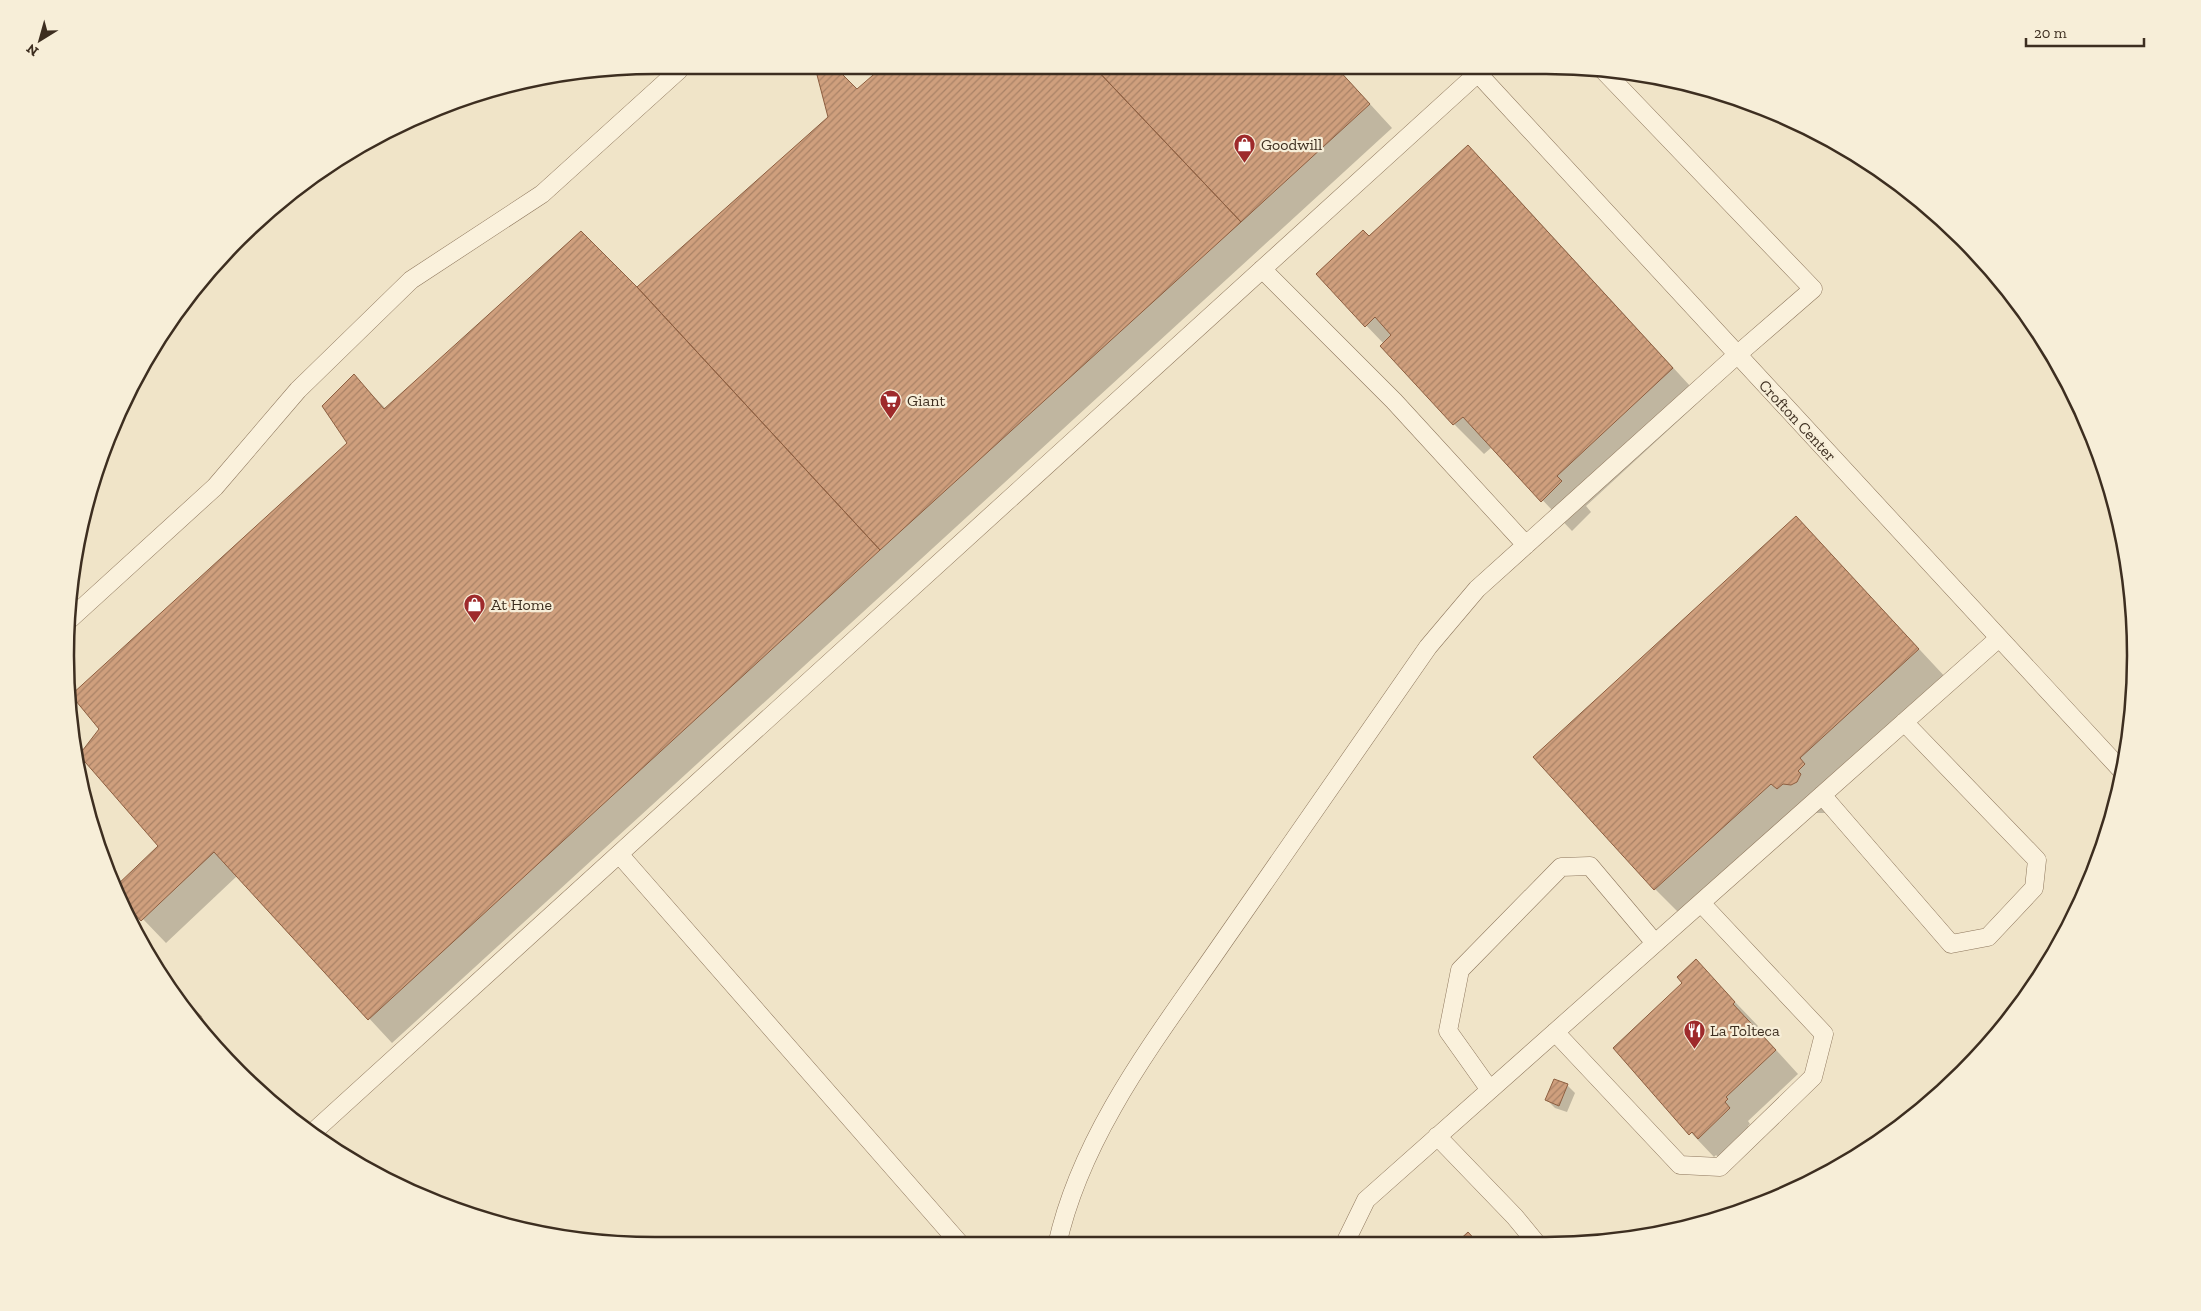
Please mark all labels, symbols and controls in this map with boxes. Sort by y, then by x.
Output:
north arrow [15,15,65,65]
scale bar [2026,15,2144,47]
text: 20 m [2034,24,2067,42]
text: N [23,40,42,60]
shop icon: Goodwill [1233,132,1257,163]
place label: Goodwill [1261,135,1322,154]
street label: Crofton Center [1755,376,1840,465]
supermarket icon: Giant [879,388,903,419]
place label: Giant [907,391,945,410]
shop icon: At Home [463,592,487,623]
place label: At Home [491,595,552,614]
restaurant icon: La Tolteca [1682,1018,1706,1049]
place label: La Tolteca [1710,1021,1780,1040]

